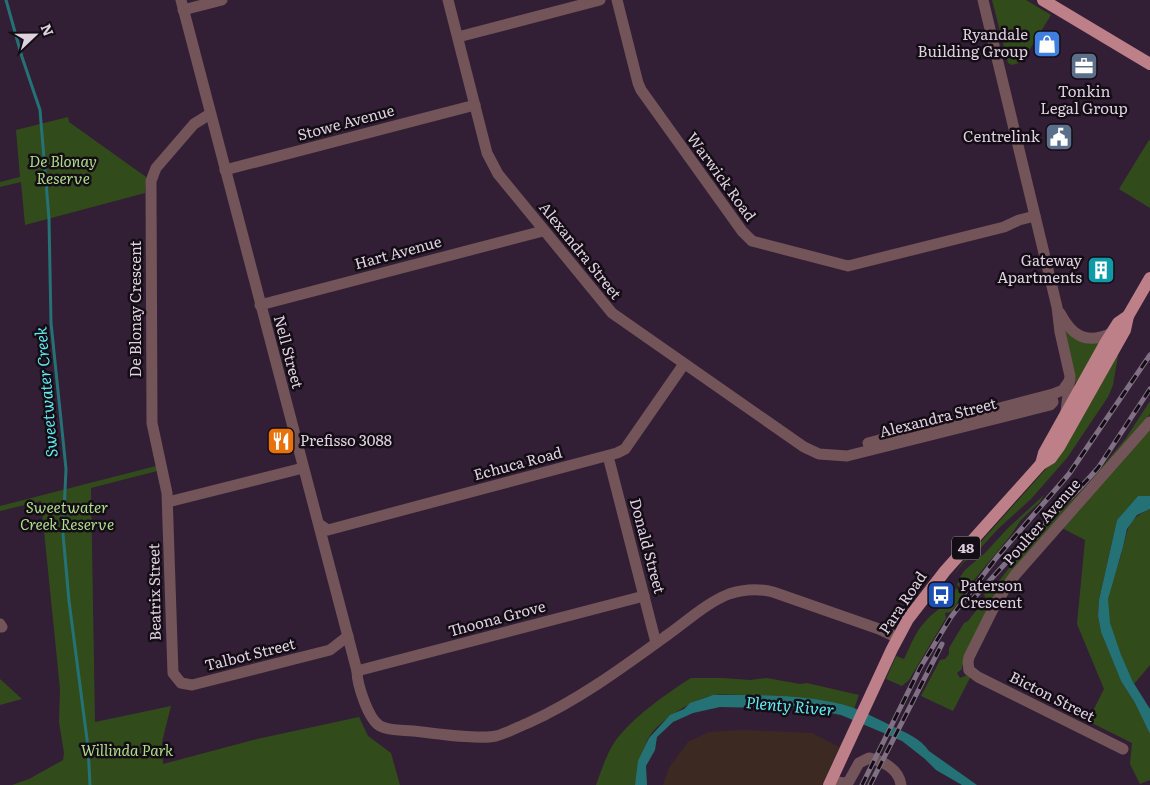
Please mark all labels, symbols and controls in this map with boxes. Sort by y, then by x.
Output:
north arrow [10,10,60,60]
text: N [37,21,60,39]
place label: Ryandale Building Group [918,22,1028,62]
shop icon: Ryandale Building Group [1032,29,1062,59]
office icon: Tonkin Legal Group [1069,51,1099,81]
place label: Tonkin Legal Group [1040,79,1128,119]
street label: Stowe Avenue [295,98,397,146]
public building icon: Centrelink [1044,122,1074,152]
place label: Centrelink [963,124,1041,147]
street label: Warwick Road [682,127,762,225]
park label: De Blonay Reserve [29,149,97,189]
street label: Alexandra Street [534,196,628,304]
street label: Hart Avenue [351,229,444,274]
street label: De Blonay Crescent [123,241,146,377]
place label: Gateway Apartments [997,248,1082,288]
building icon: Gateway Apartments [1086,255,1116,285]
street label: Nell Street [269,312,310,391]
water label: Sweetwater Creek [27,326,63,458]
street label: Alexandra Street [877,391,999,442]
restaurant icon: Prefisso 3088 [266,426,296,456]
place label: Prefisso 3088 [300,428,392,451]
street label: Echuca Road [471,440,565,485]
street label: Poulter Avenue [997,472,1085,570]
park label: Sweetwater Creek Reserve [20,495,114,535]
street label: Donald Street [625,495,672,596]
road number: 48 [952,536,980,560]
street label: Beatrix Street [141,543,166,641]
street label: Para Road [872,566,931,638]
place label: Paterson Crescent [960,573,1023,613]
bus stop icon: Paterson Crescent [926,580,956,610]
street label: Thoona Grove [445,593,548,642]
street label: Talbot Street [202,631,297,676]
street label: Bicton Street [1006,664,1099,727]
water label: Plenty River [745,689,835,721]
park label: Willinda Park [81,738,174,761]

